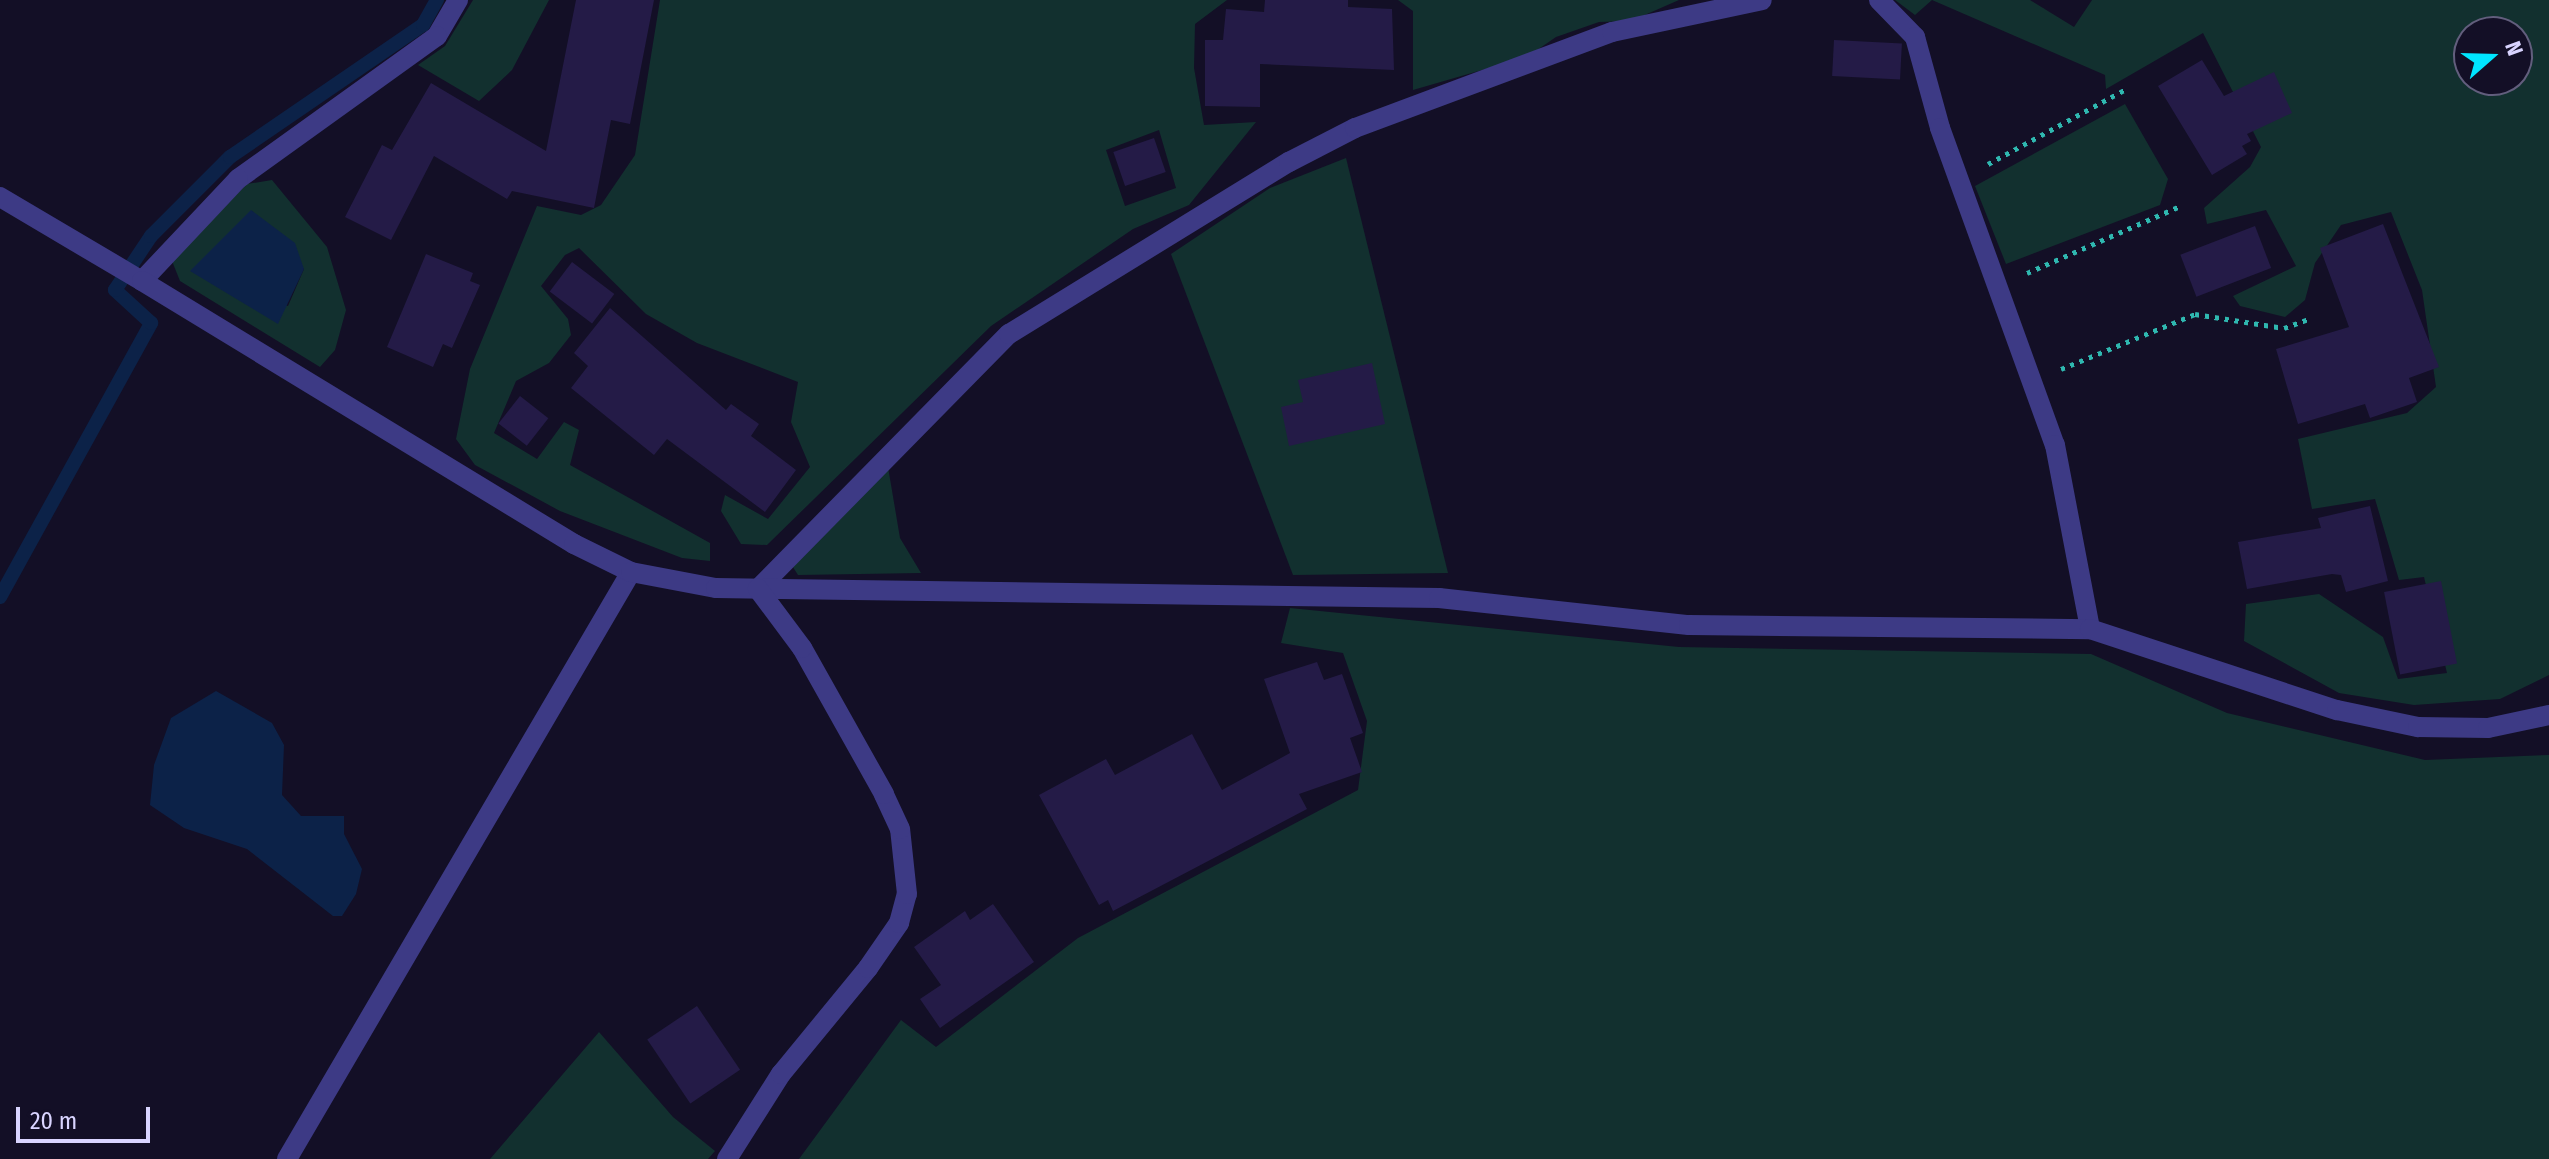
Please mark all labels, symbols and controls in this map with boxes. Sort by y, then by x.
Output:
north arrow [2453,16,2533,96]
text: N [2499,37,2529,59]
scale bar [20,1091,154,1141]
text: 20 m [30,1107,77,1135]

